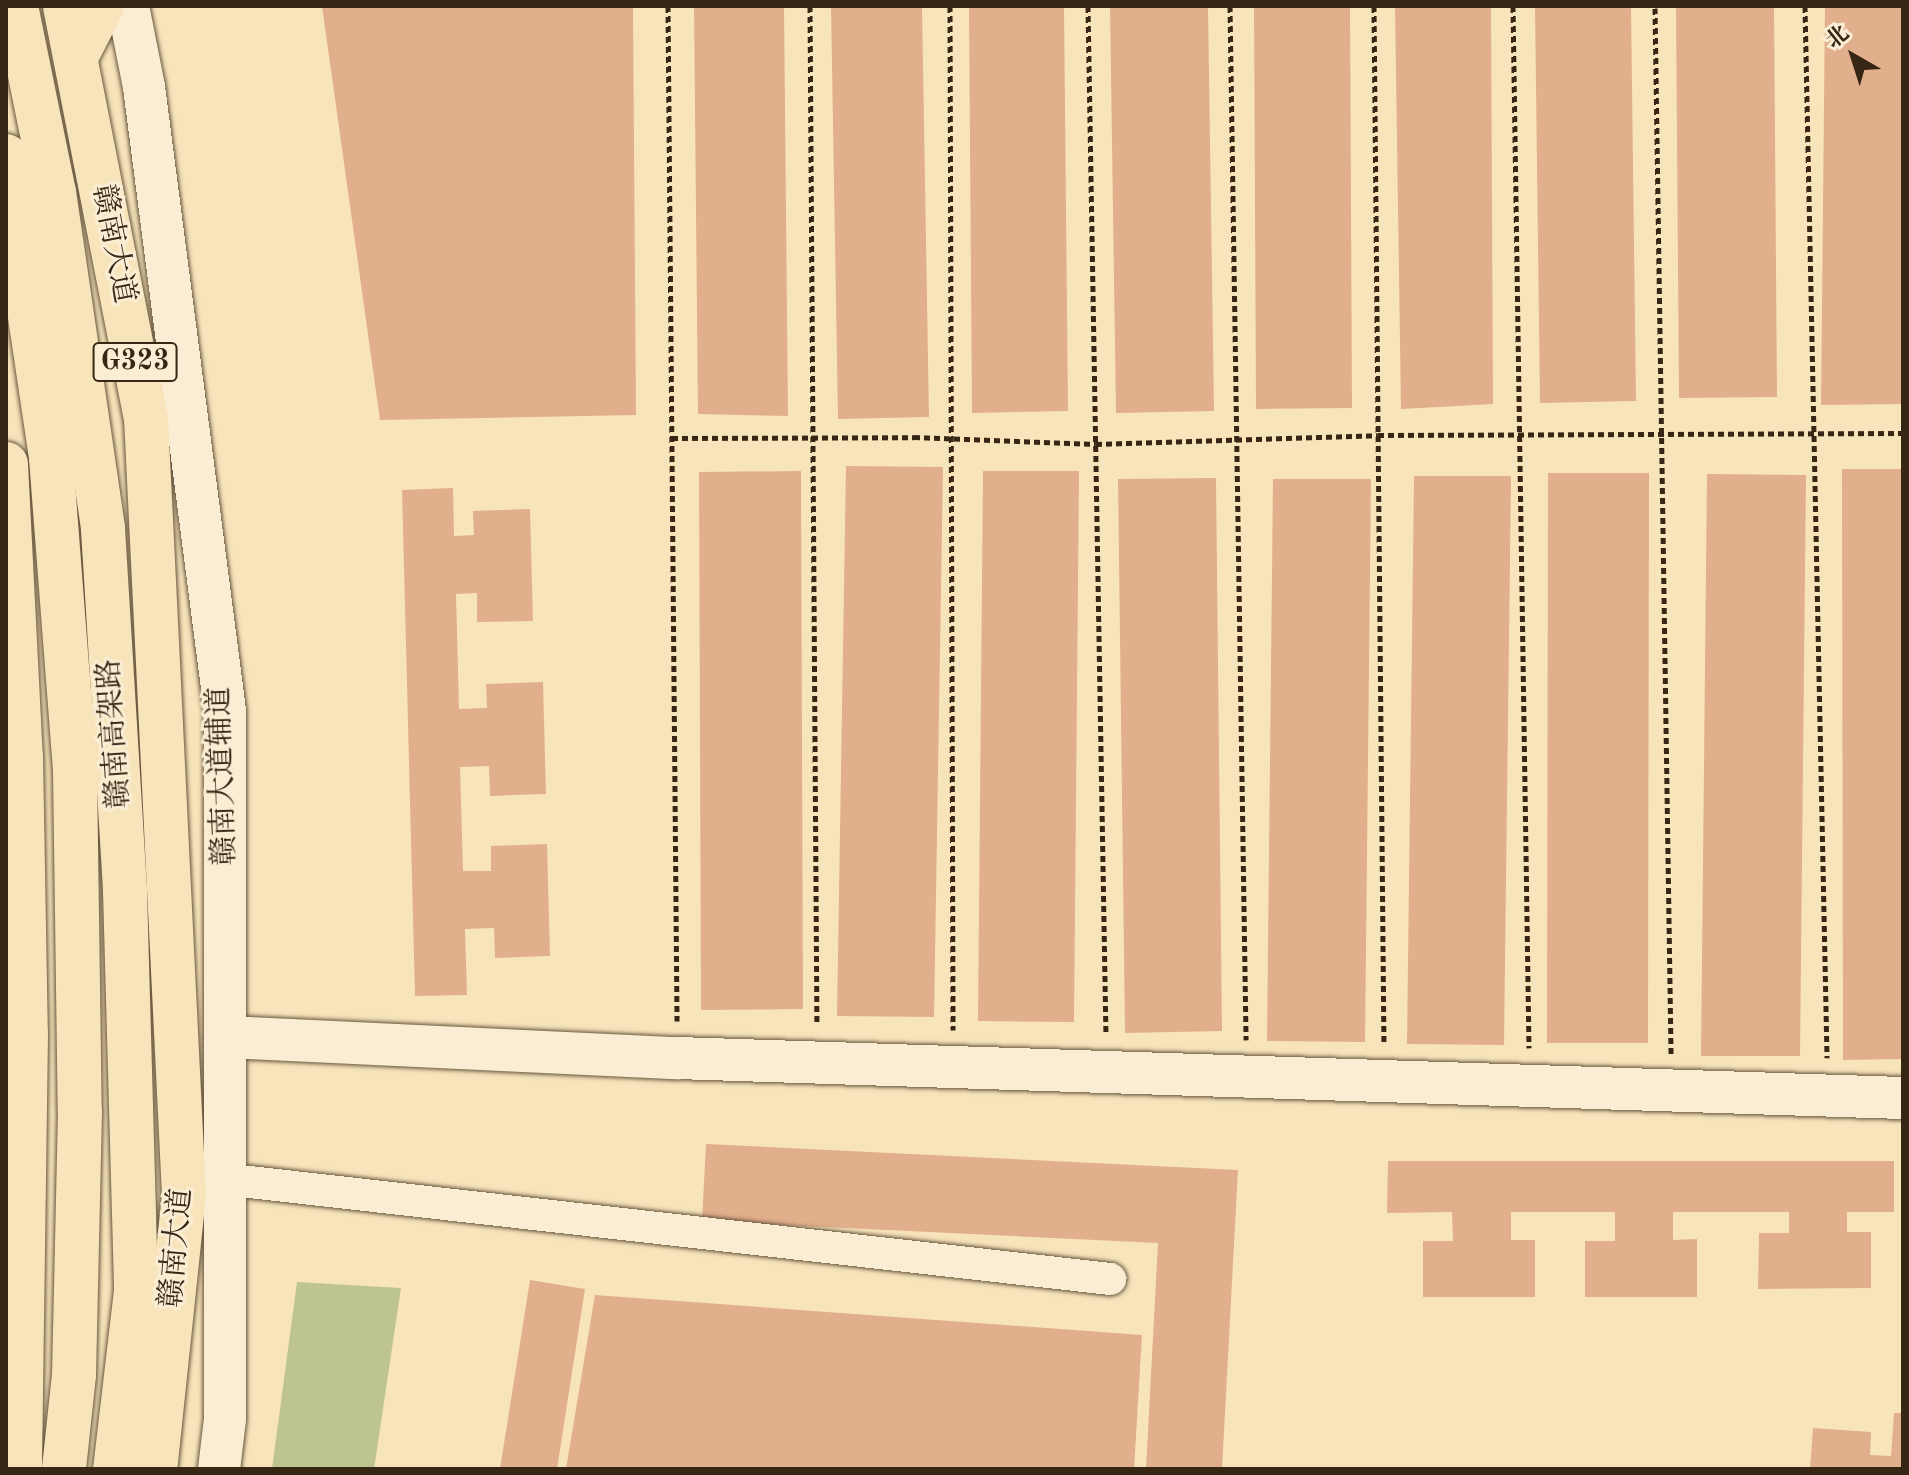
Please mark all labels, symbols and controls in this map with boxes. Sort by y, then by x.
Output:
north arrow [1813,16,1893,96]
text: 北 [1822,22,1853,53]
street label: 赣南大道 [84,182,142,306]
road number: G323 [91,338,179,386]
street label: 赣南高架路 [92,658,138,810]
street label: 赣南大道辅道 [202,685,244,867]
street label: 赣南大道 [154,1187,200,1309]

